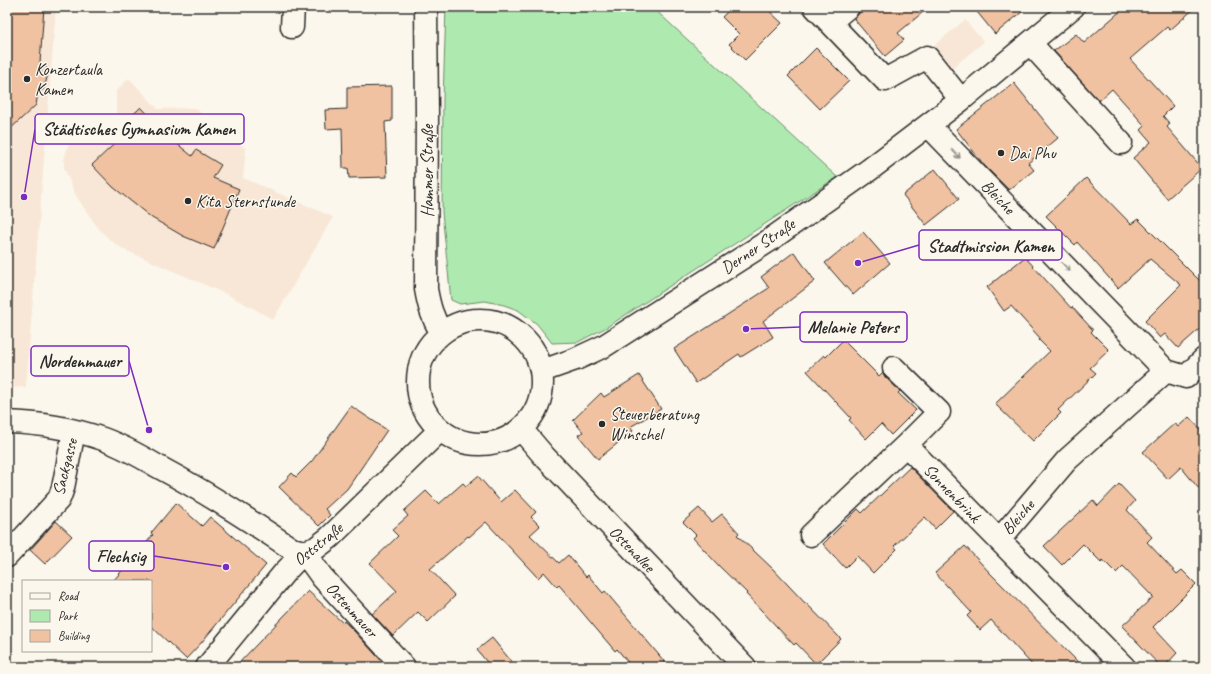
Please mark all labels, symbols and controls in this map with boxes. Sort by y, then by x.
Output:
place label: Konzertaula Kamen [35,59,103,100]
marker: Konzertaula Kamen [22,74,32,84]
callout: Städtisches Gymnasium Kamen [35,114,244,144]
text: Städtisches Gymnasium Kamen [43,118,236,140]
street label: Hammer Straße [417,123,438,217]
place label: Dai Phu [1009,143,1057,164]
marker: Dai Phu [996,148,1006,158]
one-way arrow [951,149,961,159]
street label: Bleiche [977,175,1020,220]
place label: Kita Sternstunde [196,191,297,212]
marker: Kita Sternstunde [183,196,193,206]
street label: Derner Straße [717,213,800,278]
callout: Stadtmission Kamen [919,230,1062,260]
text: Stadtmission Kamen [928,235,1056,257]
one-way arrow [1061,262,1071,272]
callout: Melanie Peters [800,312,907,342]
text: Melanie Peters [807,316,900,338]
callout: Nordenmauer [31,346,129,376]
text: Nordenmauer [39,350,124,372]
place label: Steuerberatung Winschel [610,404,700,445]
marker: Steuerberatung Winschel [597,419,607,429]
street label: Sackgasse [48,435,83,498]
street label: Sonnenbrink [919,459,986,528]
street label: Bleiche [997,494,1040,539]
street label: Oststraße [289,517,348,570]
street label: Ostenallee [605,521,660,578]
callout: Flechsig [89,541,154,571]
text: Flechsig [96,545,148,567]
street label: Ostenmauer [322,578,384,643]
legend [22,580,152,652]
text: Road [58,588,80,604]
text: Park [58,608,79,624]
text: Building [58,628,90,644]

